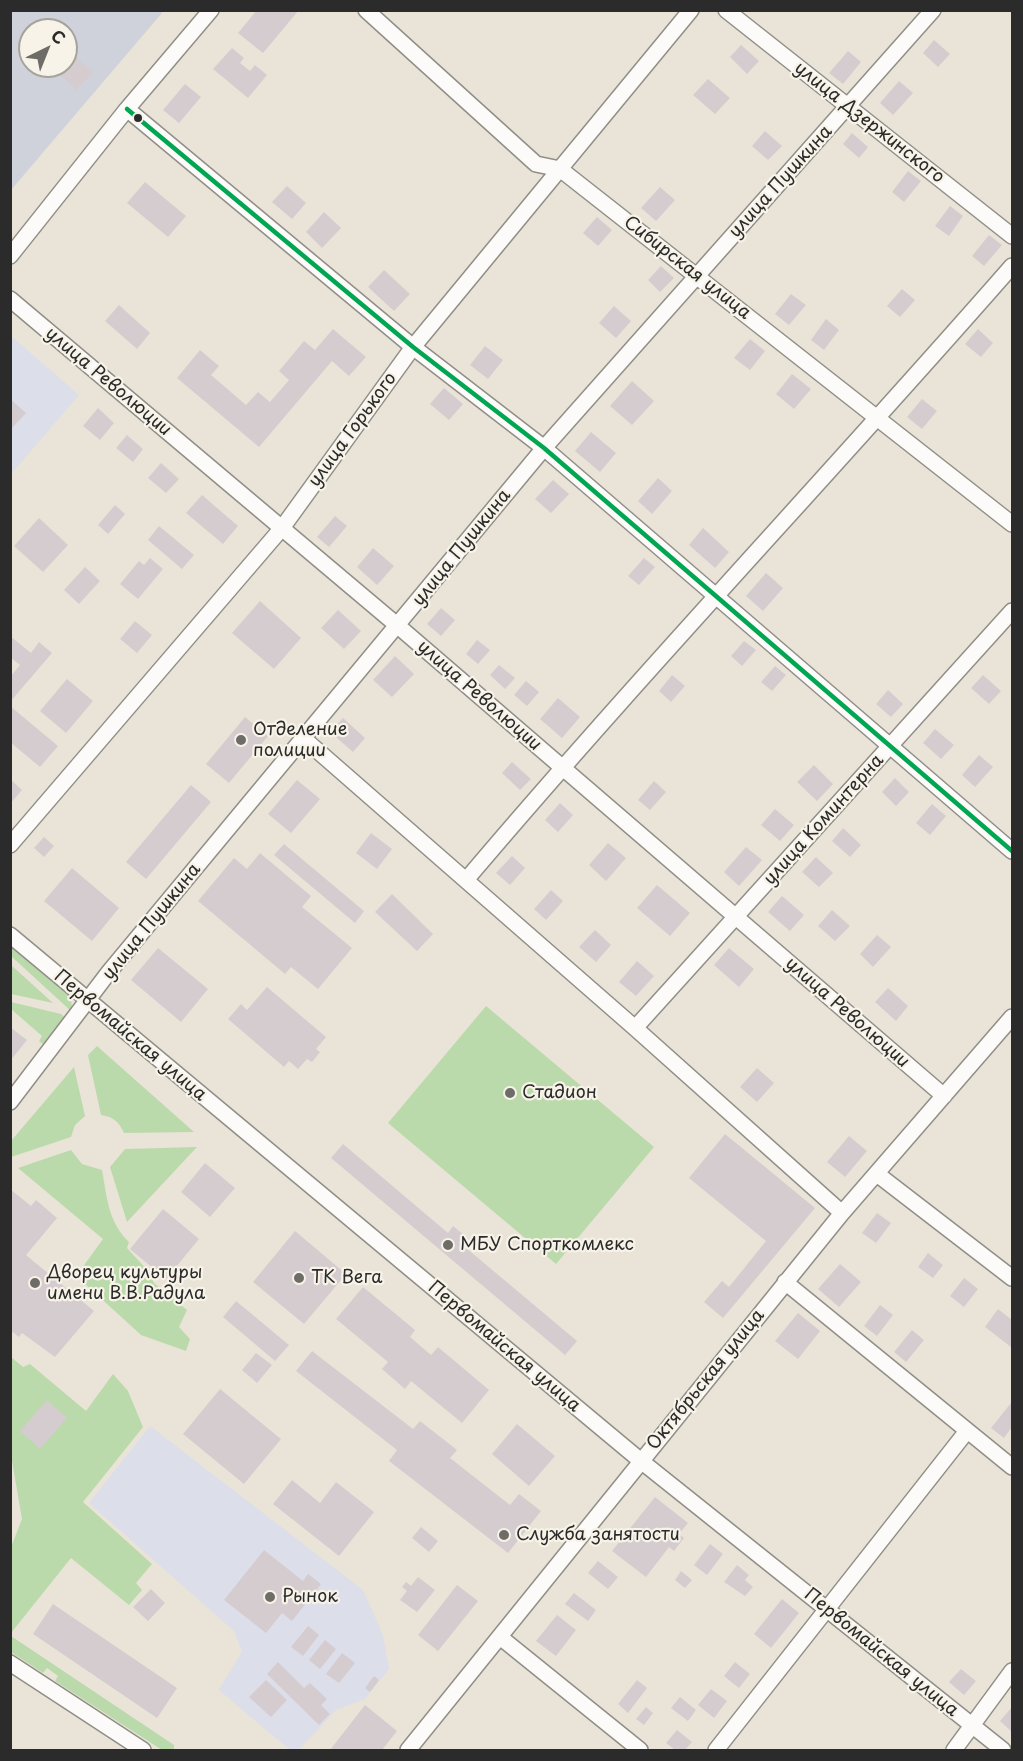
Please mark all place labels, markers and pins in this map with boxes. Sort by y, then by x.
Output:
unlabelled marker [132,112,144,124]
place label: Отделение полиции [253,719,347,762]
marker: Отделение полиции [234,733,248,747]
place label: Стадион [522,1082,597,1104]
marker: Стадион [503,1086,517,1100]
place label: МБУ Спорткомлекс [460,1234,634,1256]
marker: МБУ Спорткомлекс [441,1238,455,1252]
place label: Дворец культуры имени В.В.Радула [47,1262,205,1304]
place label: ТК Вега [311,1267,382,1289]
marker: ТК Вега [292,1271,306,1285]
marker: Дворец культуры имени В.В.Радула [28,1276,42,1290]
place label: Служба занятости [516,1524,680,1546]
marker: Служба занятости [497,1528,511,1542]
place label: Рынок [282,1586,338,1608]
marker: Рынок [263,1590,277,1604]

